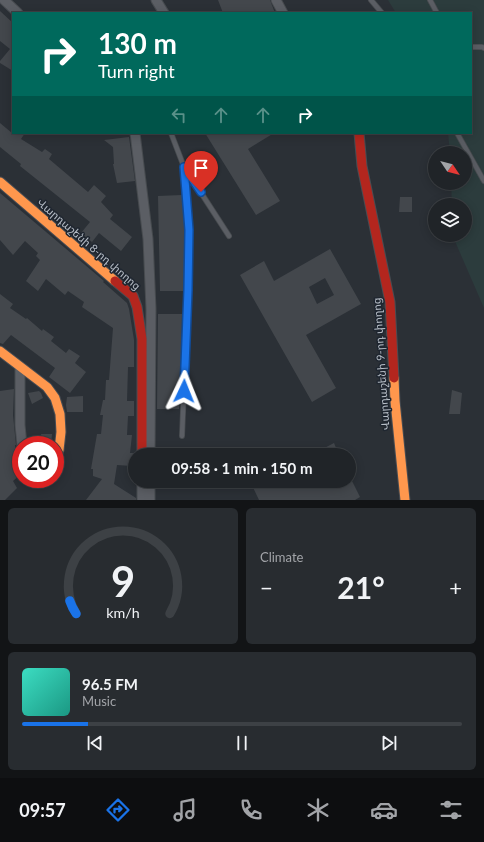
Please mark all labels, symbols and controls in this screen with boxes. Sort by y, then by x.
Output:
text: 130 m [98,26,177,60]
icon: right [32,28,84,80]
text: Turn right [98,60,175,82]
icon: left [168,104,190,126]
icon: ahead [210,104,232,126]
icon: ahead [252,104,274,126]
icon: right [294,104,316,126]
north arrow [428,146,472,190]
map controls [428,146,472,242]
pin [184,151,218,192]
icon: arrive [190,157,212,179]
street label: Վարդաշենի 8-րդ փողոց [34,195,144,293]
button: layers [428,198,472,242]
street label: Վարդաշենի 9-րդ փողոց [369,297,393,431]
position arrow [163,370,205,412]
speed limit sign: 20 [12,436,64,488]
text: 09:58 · 1 min · 150 m [172,459,312,477]
text: Climate [260,549,303,565]
text: 9 [111,556,135,606]
text: 21° [337,569,385,605]
text: − [260,574,273,601]
text: + [449,574,462,601]
text: km/h [106,604,140,621]
text: 96.5 FM [82,675,138,693]
text: Music [82,693,116,709]
icon: previous [84,732,106,754]
icon: pause [231,732,253,754]
icon: next [378,732,400,754]
icon: directions [104,796,132,824]
icon: music [171,796,199,824]
icon: phone [237,796,265,824]
icon: climate [304,796,332,824]
icon: car [370,796,398,824]
icon: filters [437,796,465,824]
text: 09:57 [19,799,66,821]

